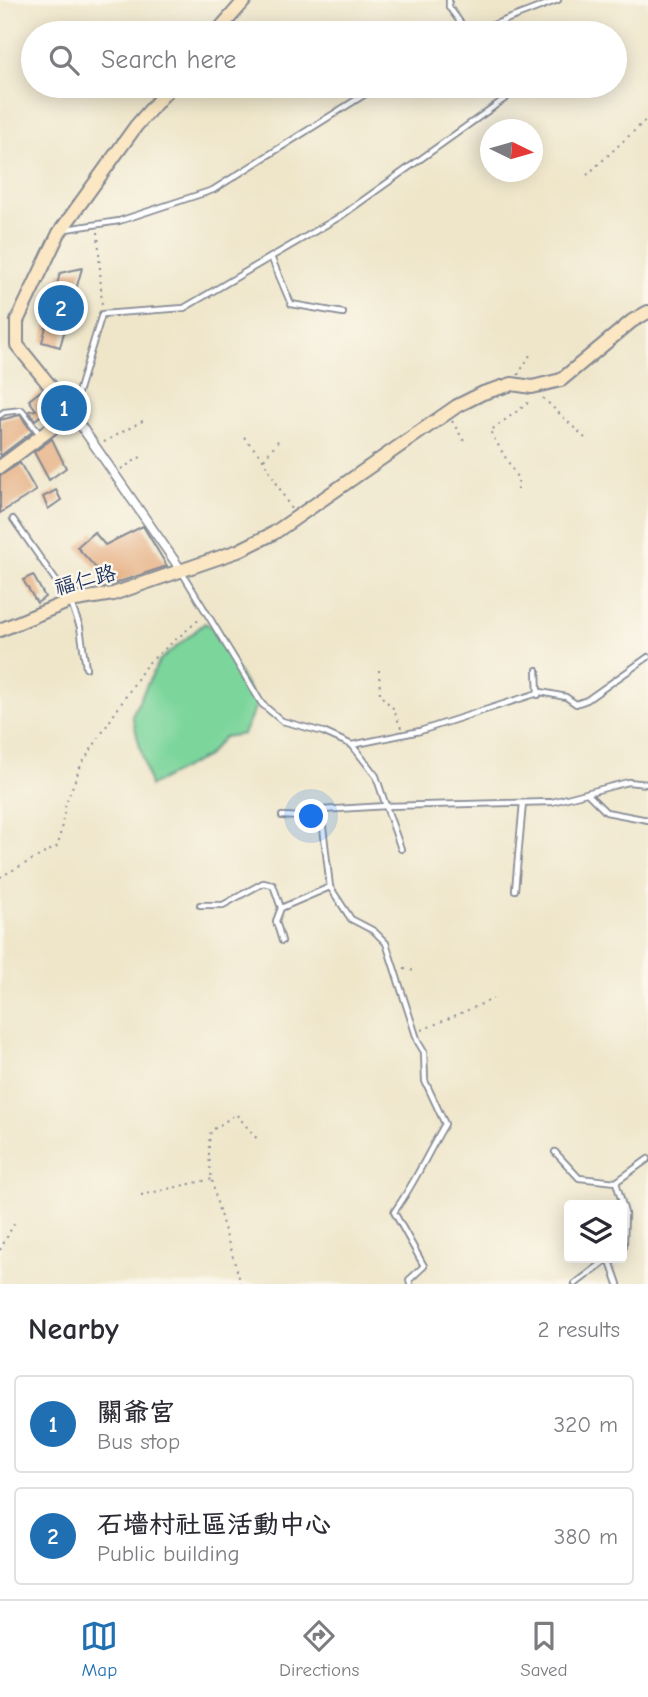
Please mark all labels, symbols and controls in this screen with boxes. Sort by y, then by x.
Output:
search box [21,21,627,98]
icon: search [45,41,83,79]
text: Search here [101,45,236,75]
north arrow [480,119,543,182]
pin: 2 [38,282,84,334]
pin: 1 [41,382,87,434]
street label: 福仁路 [51,560,119,600]
your location [294,799,328,833]
map controls [564,1200,627,1263]
button: layers [564,1200,627,1263]
text: Nearby [28,1312,119,1347]
text: 2 results [538,1316,620,1343]
text: 關爺宮 [97,1398,175,1428]
text: 1 [48,1411,58,1438]
text: 320 m [554,1411,618,1438]
text: Bus stop [97,1428,180,1455]
text: 石墻村社區活動中心 [97,1510,331,1540]
text: 2 [47,1523,59,1550]
text: 380 m [554,1523,618,1550]
text: Public building [97,1540,240,1567]
tab: Map [80,1617,118,1681]
tab: Directions [279,1617,359,1681]
tab: Saved [520,1617,568,1681]

